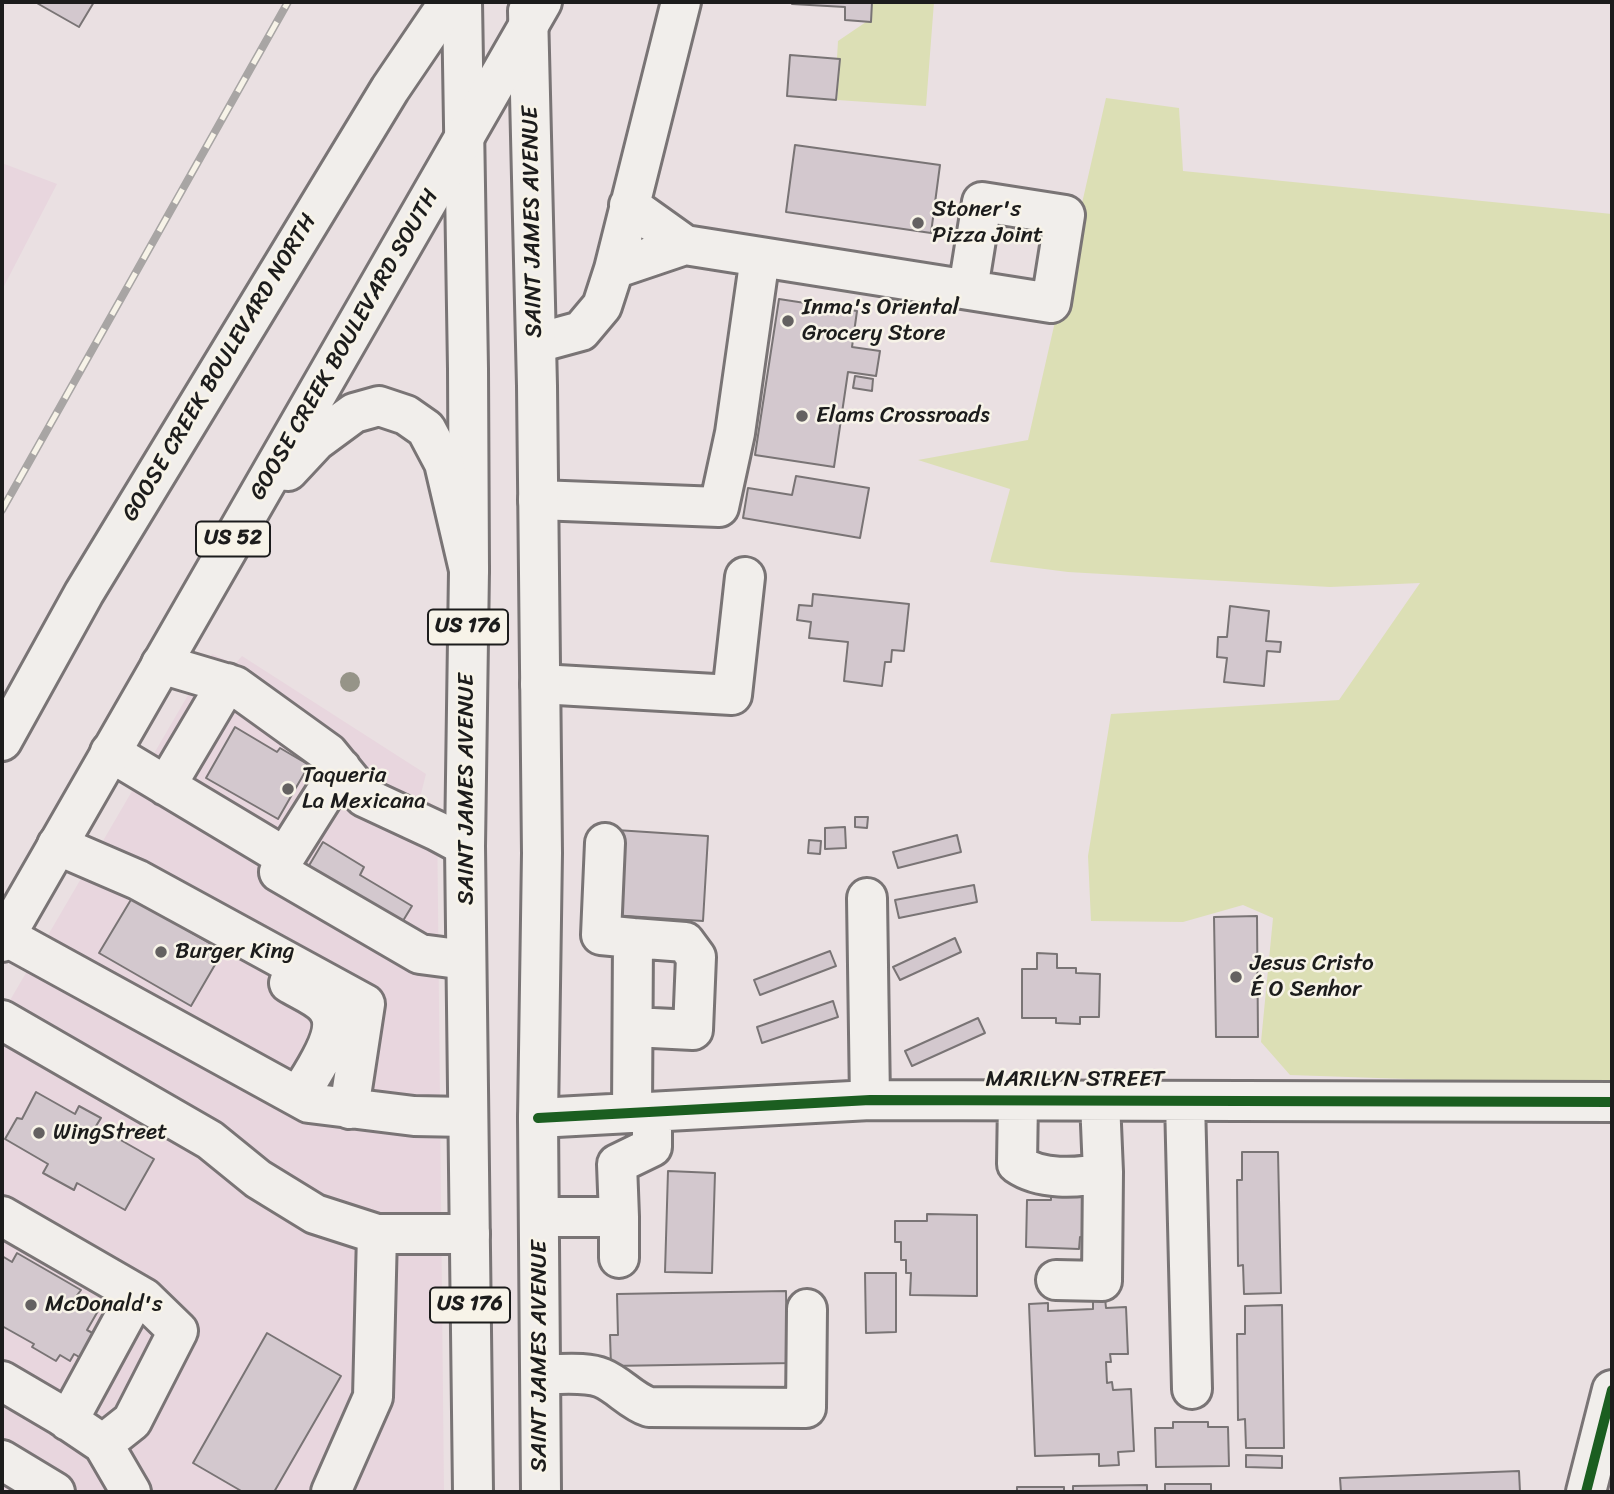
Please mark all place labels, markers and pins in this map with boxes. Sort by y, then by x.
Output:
place label: Stoner's Pizza Joint [932,196,1043,250]
marker: Stoner's Pizza Joint [910,215,926,231]
place label: Inma's Oriental Grocery Store [802,294,959,348]
marker: Inma's Oriental Grocery Store [780,313,796,329]
place label: Elams Crossroads [816,402,990,430]
marker: Elams Crossroads [794,408,810,424]
place label: Taqueria La Mexicana [302,762,426,816]
marker: Taqueria La Mexicana [280,781,296,797]
place label: Burger King [175,938,294,966]
marker: Burger King [153,944,169,960]
place label: Jesus Cristo É O Senhor [1250,950,1374,1004]
marker: Jesus Cristo É O Senhor [1228,969,1244,985]
place label: WingStreet [53,1119,167,1147]
marker: WingStreet [31,1125,47,1141]
place label: McDonald's [45,1291,163,1319]
marker: McDonald's [23,1297,39,1313]

